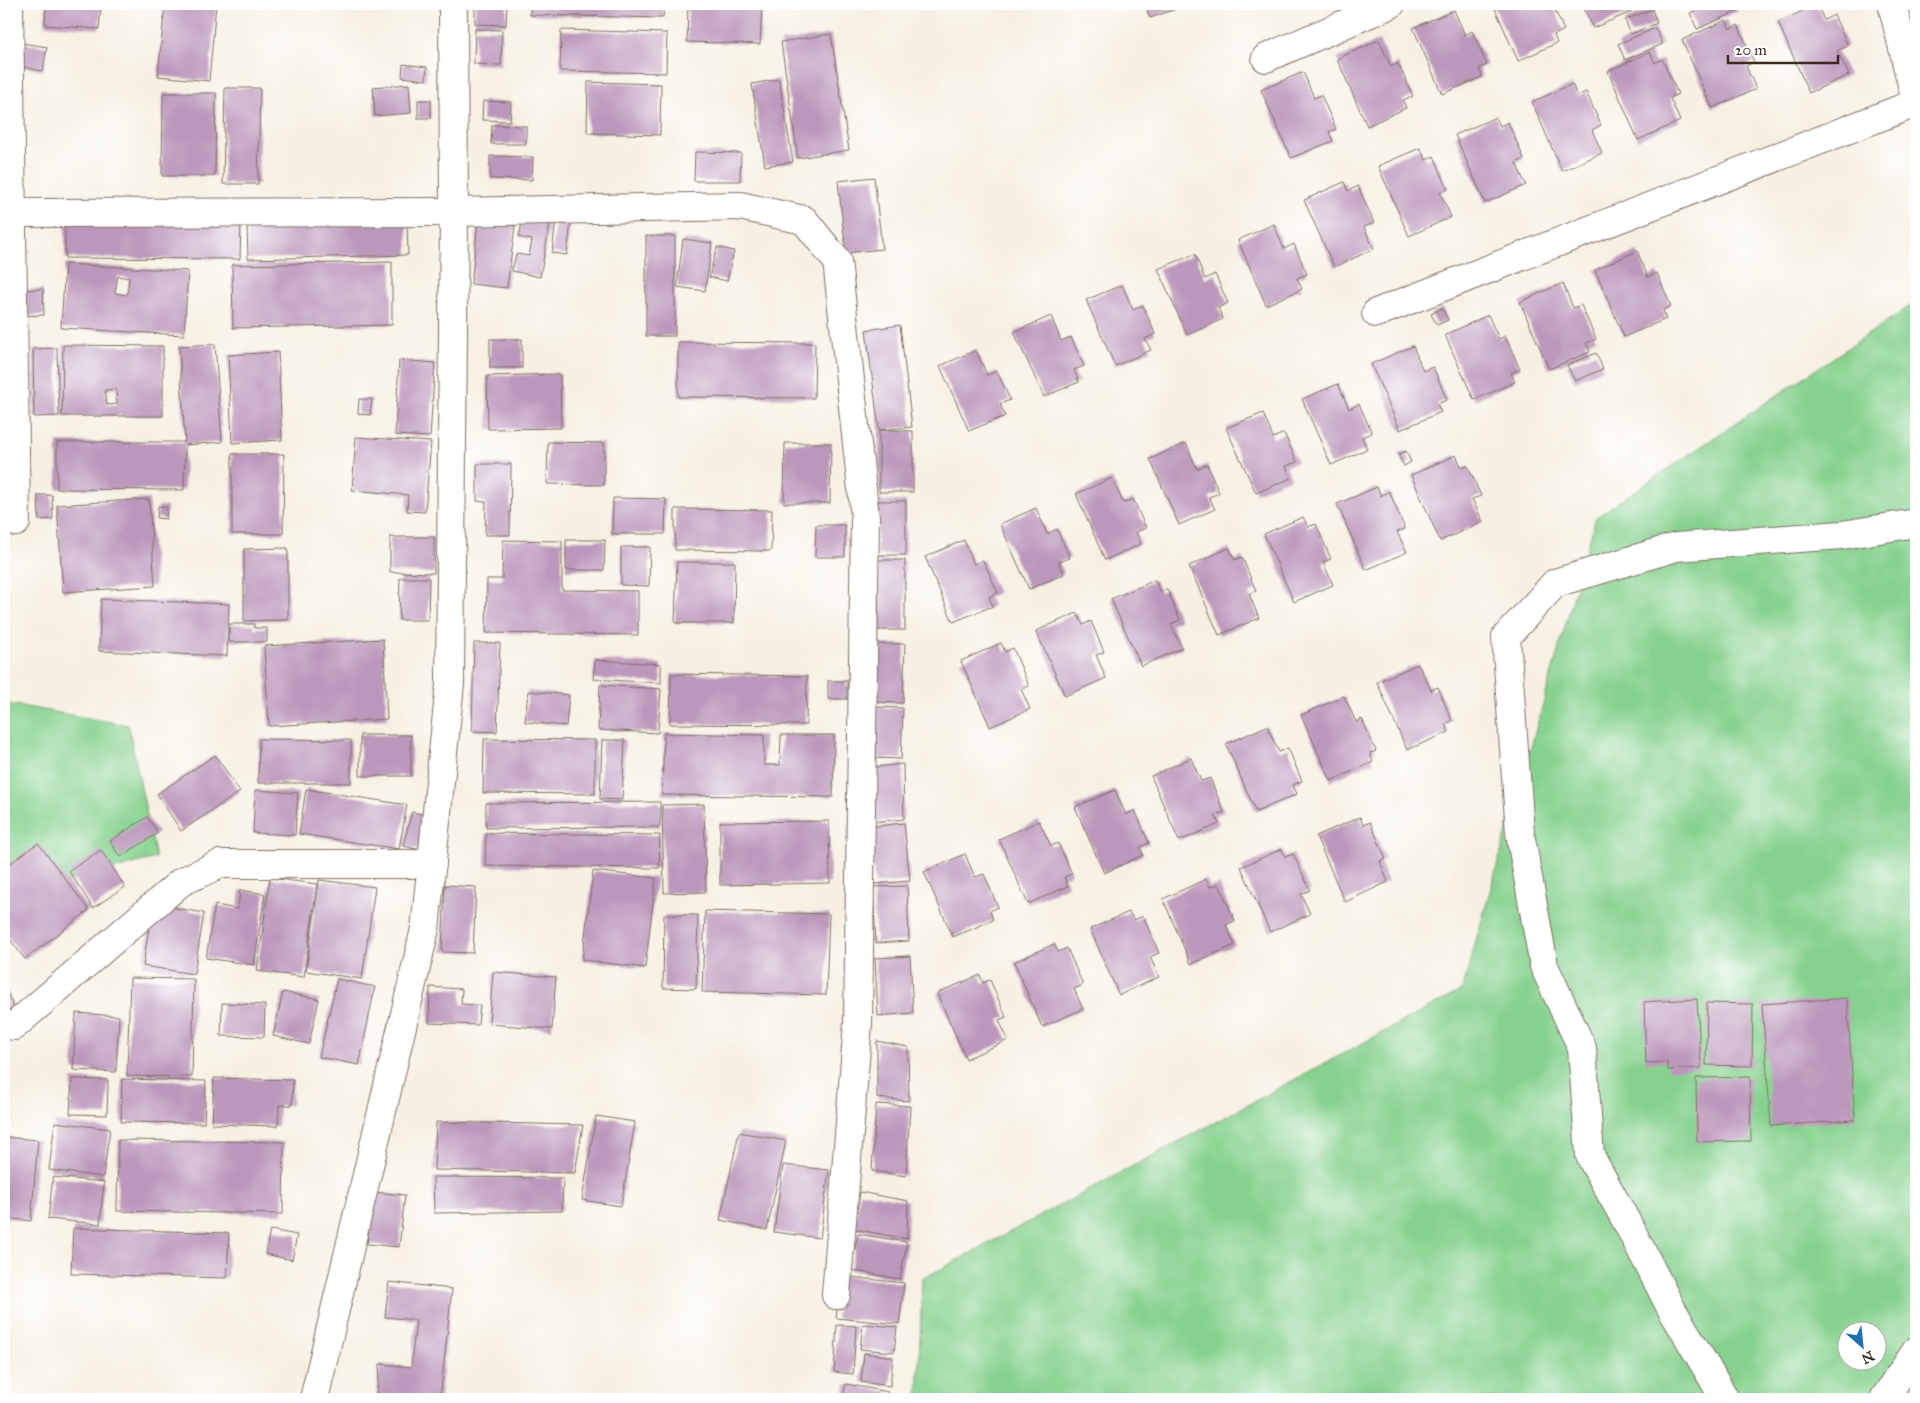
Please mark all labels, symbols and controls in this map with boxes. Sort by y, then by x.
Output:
scale bar [1728,32,1838,64]
text: 20 m [1735,41,1767,59]
north arrow [1838,1320,1888,1370]
text: N [1858,1347,1877,1367]

